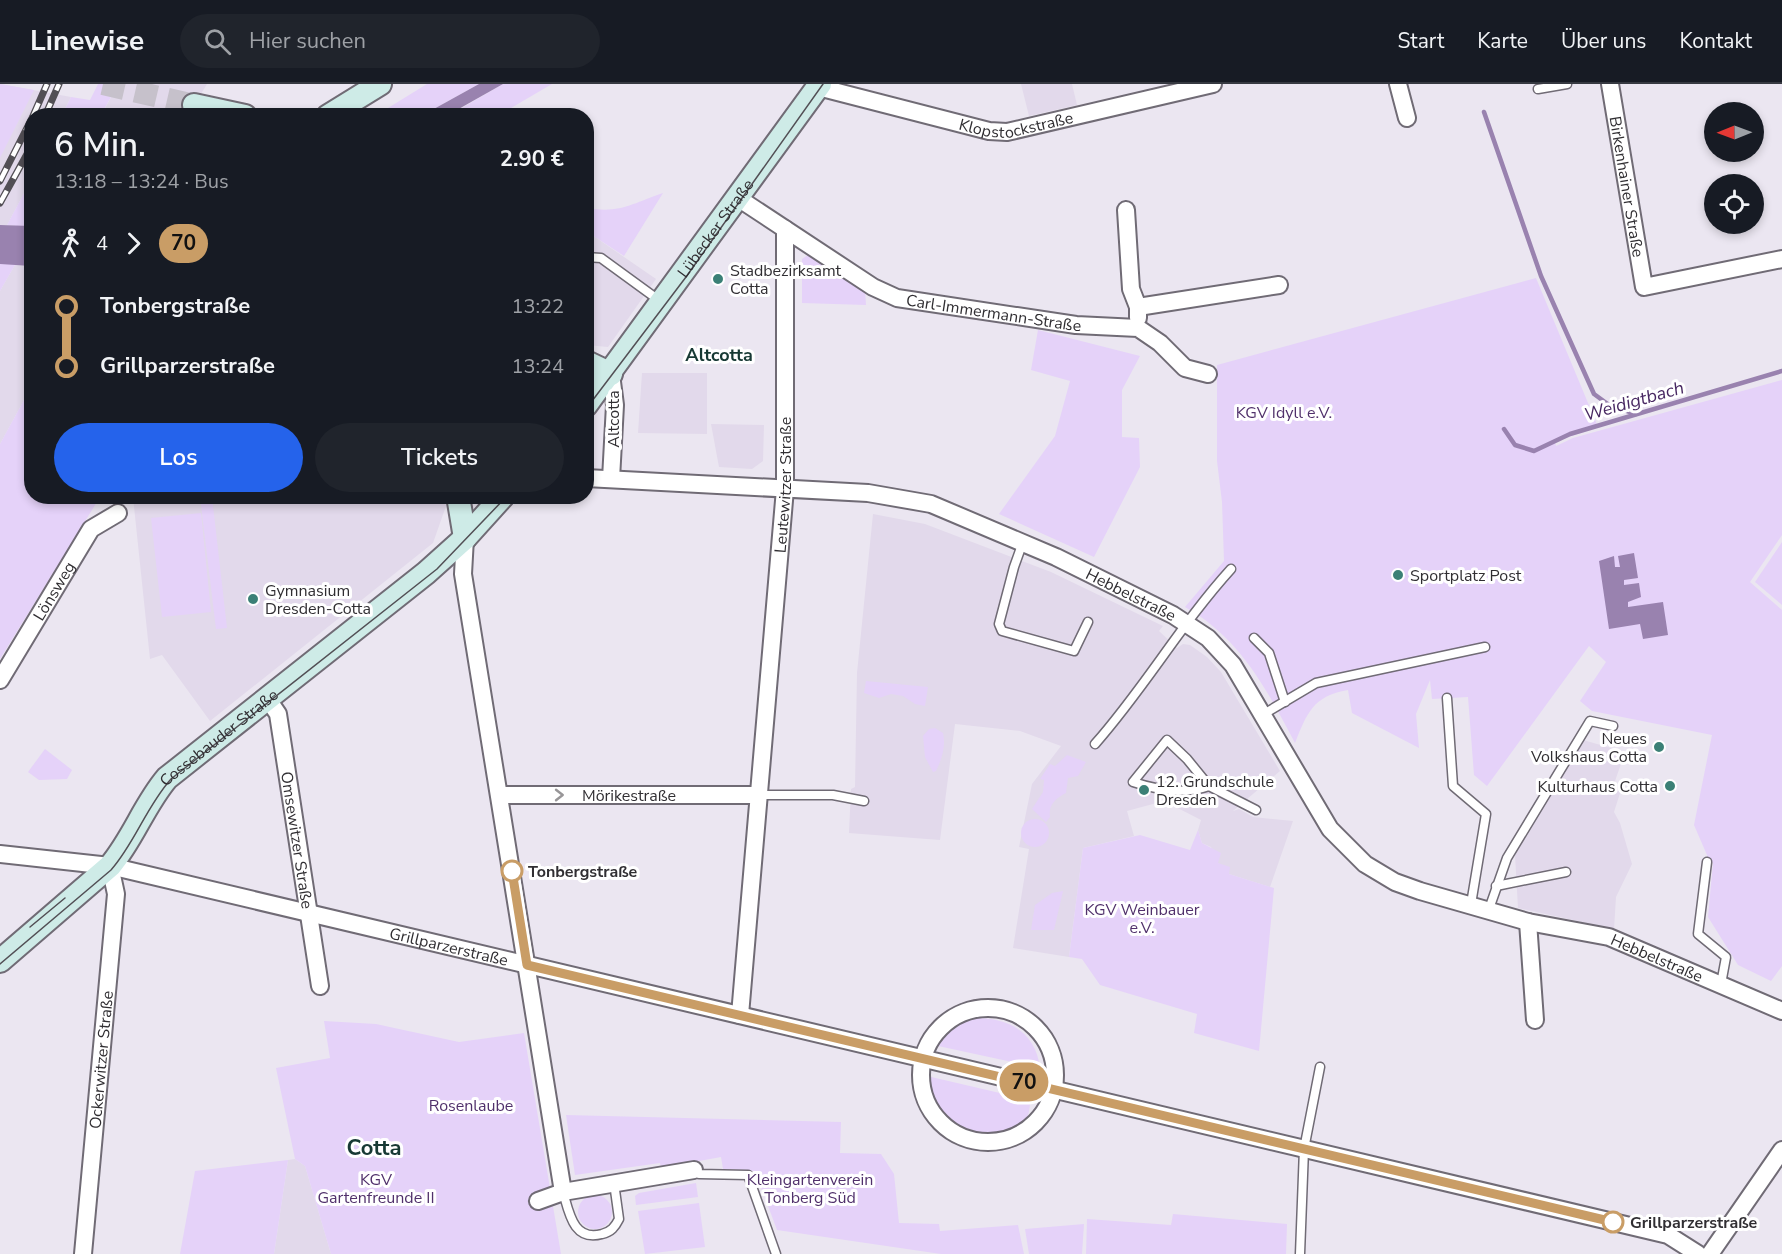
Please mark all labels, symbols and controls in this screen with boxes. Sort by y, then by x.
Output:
search box [180,14,600,68]
text: Linewise [30,22,144,60]
icon: search [201,25,234,58]
text: Hier suchen [249,26,366,56]
text: Start [1397,27,1444,55]
text: Karte [1477,27,1528,55]
text: Über uns [1561,27,1646,55]
text: Kontakt [1679,27,1752,55]
north arrow [1704,102,1764,162]
map controls [1704,102,1764,234]
street label: Klopstockstraße [956,107,1075,144]
street label: Birkenhainer Straße [1604,115,1649,259]
text: 6 Min. [54,123,146,168]
text: 2.90 € [500,144,564,174]
text: 13:18 – 13:24 · Bus [54,168,229,195]
button: locate [1704,174,1764,234]
street label: Lübecker Straße [672,175,759,282]
icon: walk [54,227,87,260]
icon: forward [117,227,150,260]
text: 70 [171,229,196,257]
text: 4 [96,230,108,257]
place label: Stadbezirksamt Cotta [730,260,842,300]
marker: Stadbezirksamt Cotta [711,272,725,286]
street label: Carl-Immermann-Straße [905,290,1082,337]
text: Tonbergstraße [100,291,250,321]
text: 13:22 [511,293,564,320]
district label: Altcotta [685,343,753,367]
text: Grillparzerstraße [100,351,275,381]
text: 13:24 [511,353,564,380]
water label: Weidigtbach [1581,375,1687,427]
street label: Altcotta [603,390,625,448]
park label: KGV Idyll e.V. [1236,402,1332,424]
street label: Leutewitzer Straße [770,417,797,554]
button: Los [54,423,303,492]
button: Tickets [315,423,564,492]
street label: Lönsweg [28,558,81,625]
street label: Hebbelstraße [1082,563,1180,627]
place label: Sportplatz Post [1410,565,1522,587]
marker: Sportplatz Post [1391,568,1405,582]
place label: Gymnasium Dresden-Cotta [265,580,371,620]
marker: Gymnasium Dresden-Cotta [246,592,260,606]
street label: Cossebauder Straße [155,684,283,791]
place label: Neues Volkshaus Cotta [1530,728,1647,768]
marker: Neues Volkshaus Cotta [1652,740,1666,754]
street label: Omsewitzer Straße [275,770,318,910]
place label: 12. Grundschule Dresden [1156,771,1274,811]
place label: Kulturhaus Cotta [1537,776,1658,798]
marker: Kulturhaus Cotta [1663,779,1677,793]
marker: 12. Grundschule Dresden [1137,783,1151,797]
street label: Mörikestraße [582,785,676,807]
one-way arrow [554,789,563,801]
marker: Tonbergstraße [501,860,523,882]
place label: Tonbergstraße [528,861,638,883]
park label: KGV Weinbauer e.V. [1084,899,1200,939]
street label: Grillparzerstraße [387,923,510,972]
street label: Hebbelstraße [1607,929,1706,988]
street label: Ockerwitzer Straße [85,990,119,1130]
line badge: 70 [997,1062,1051,1102]
text: 70 [1011,1068,1037,1096]
park label: Rosenlaube [429,1095,513,1117]
district label: Cotta [346,1133,402,1163]
park label: KGV Gartenfreunde II [317,1169,435,1209]
park label: Kleingartenverein Tonberg Süd [747,1169,873,1209]
marker: Grillparzerstraße [1602,1211,1624,1233]
place label: Grillparzerstraße [1630,1212,1758,1234]

